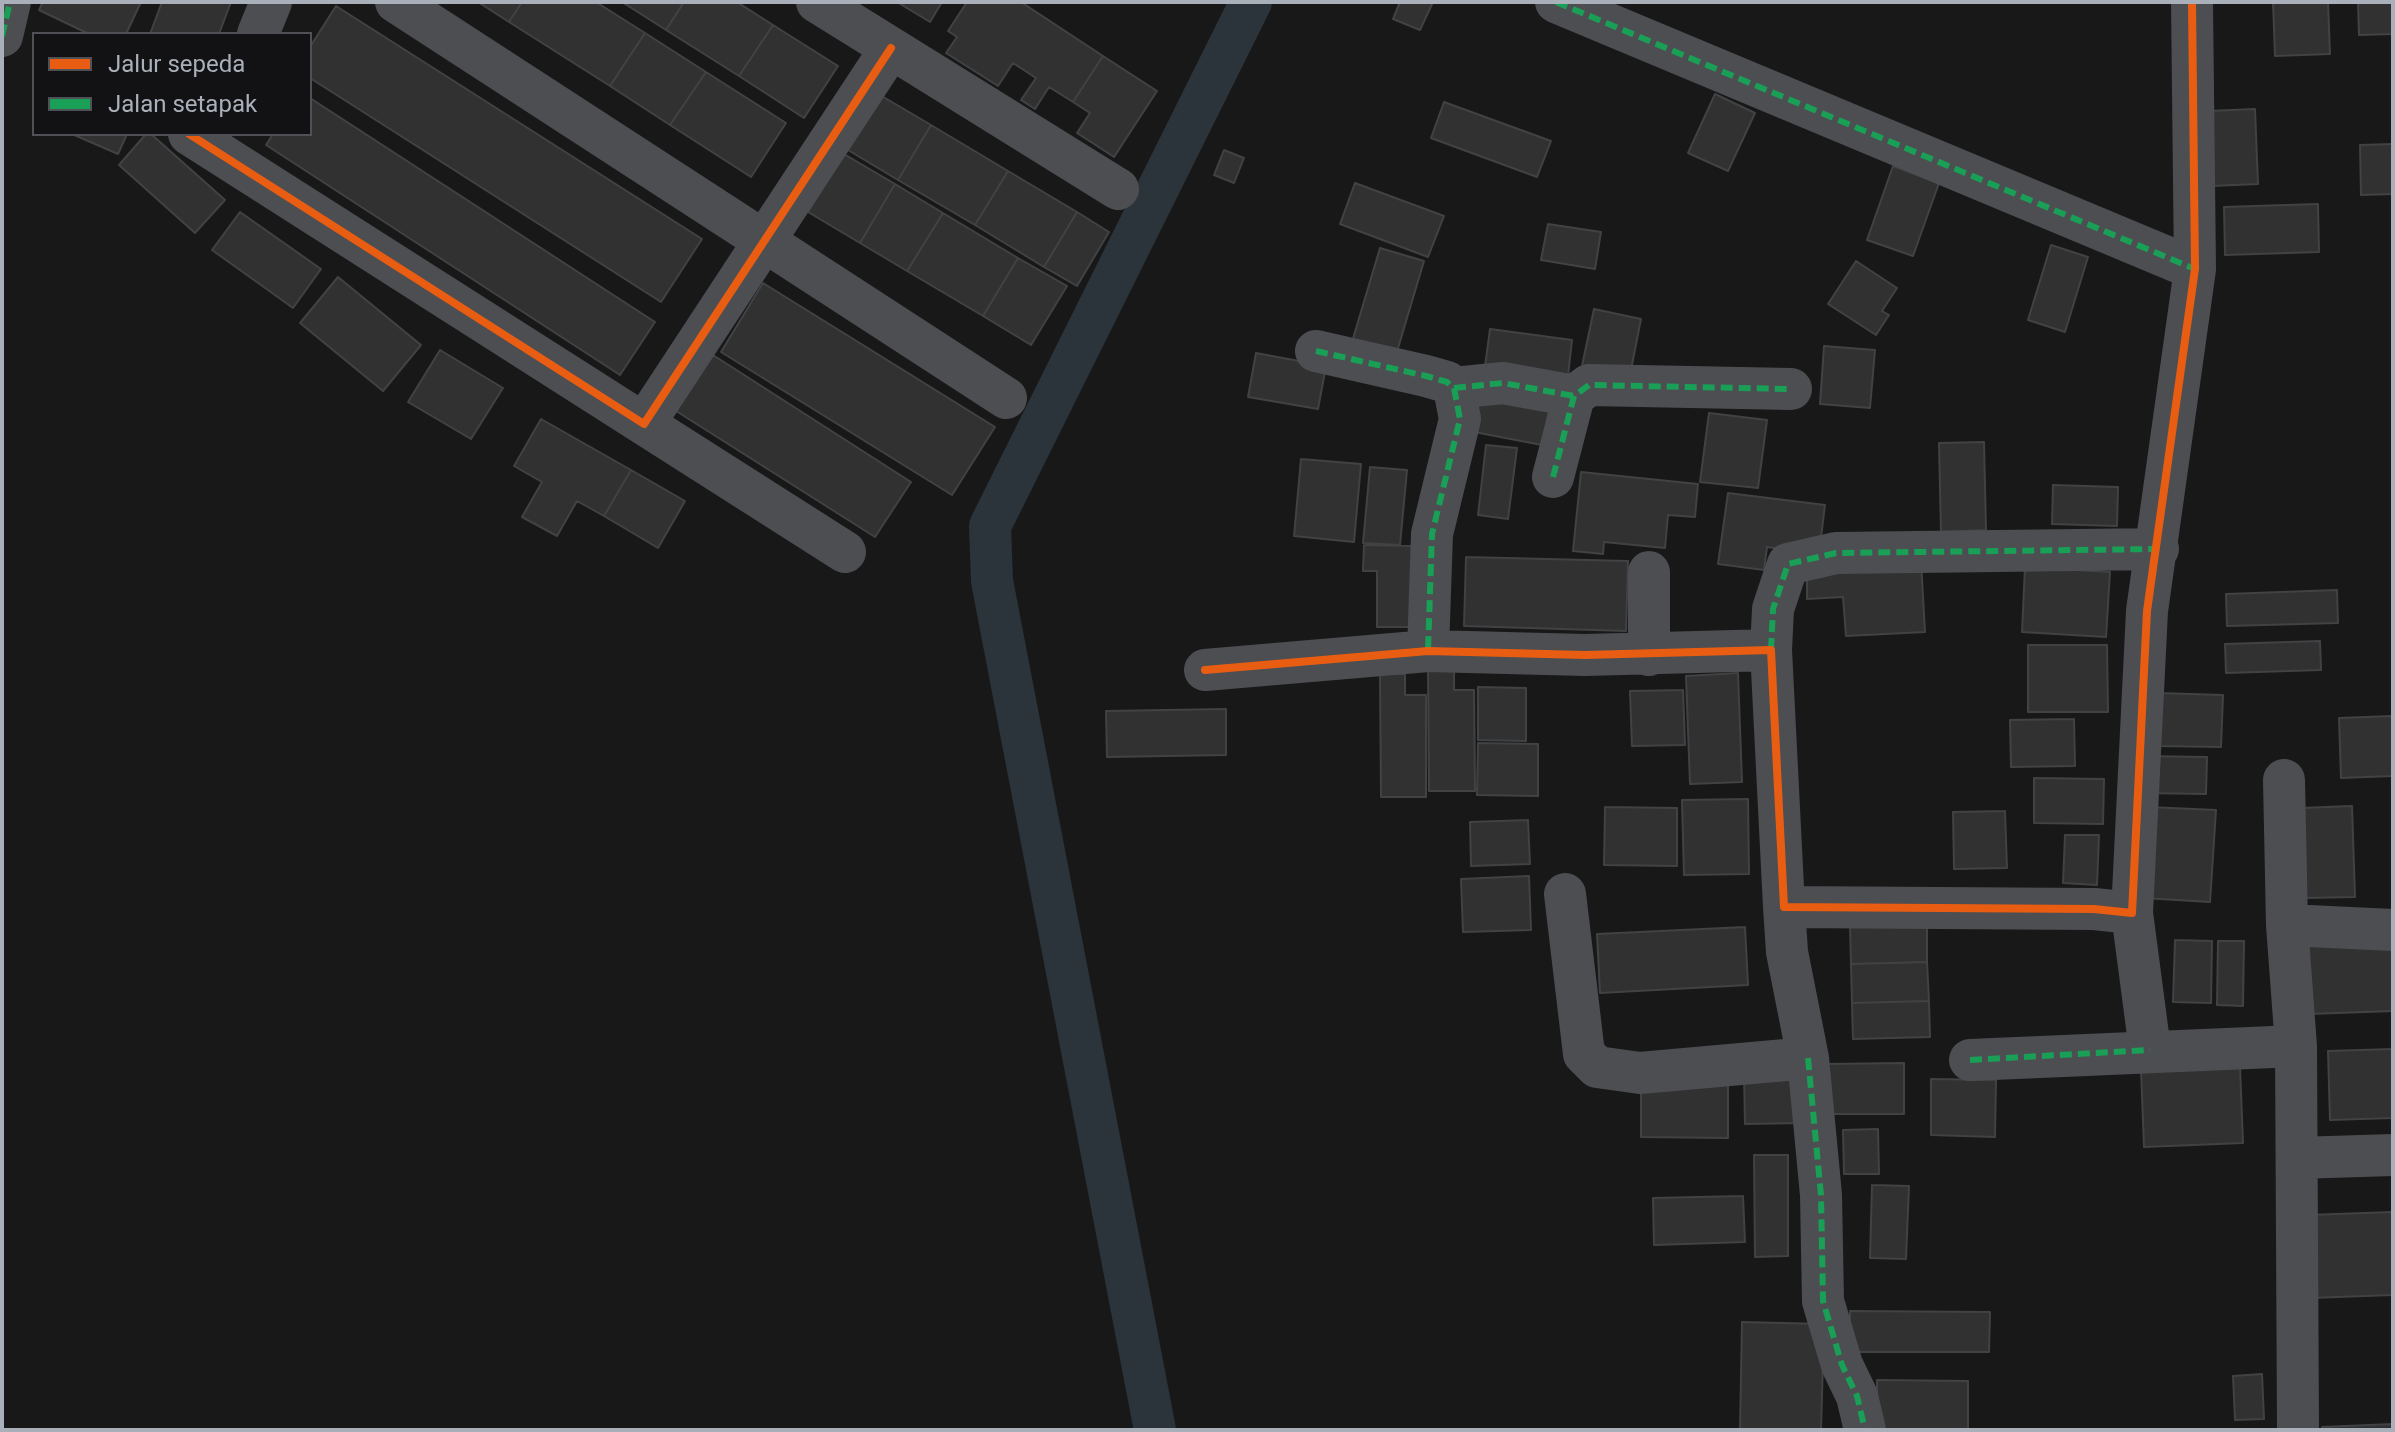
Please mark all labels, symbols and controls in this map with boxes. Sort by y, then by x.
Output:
legend [32,32,312,136]
text: Jalur sepeda [108,50,245,78]
text: Jalan setapak [108,90,257,118]

